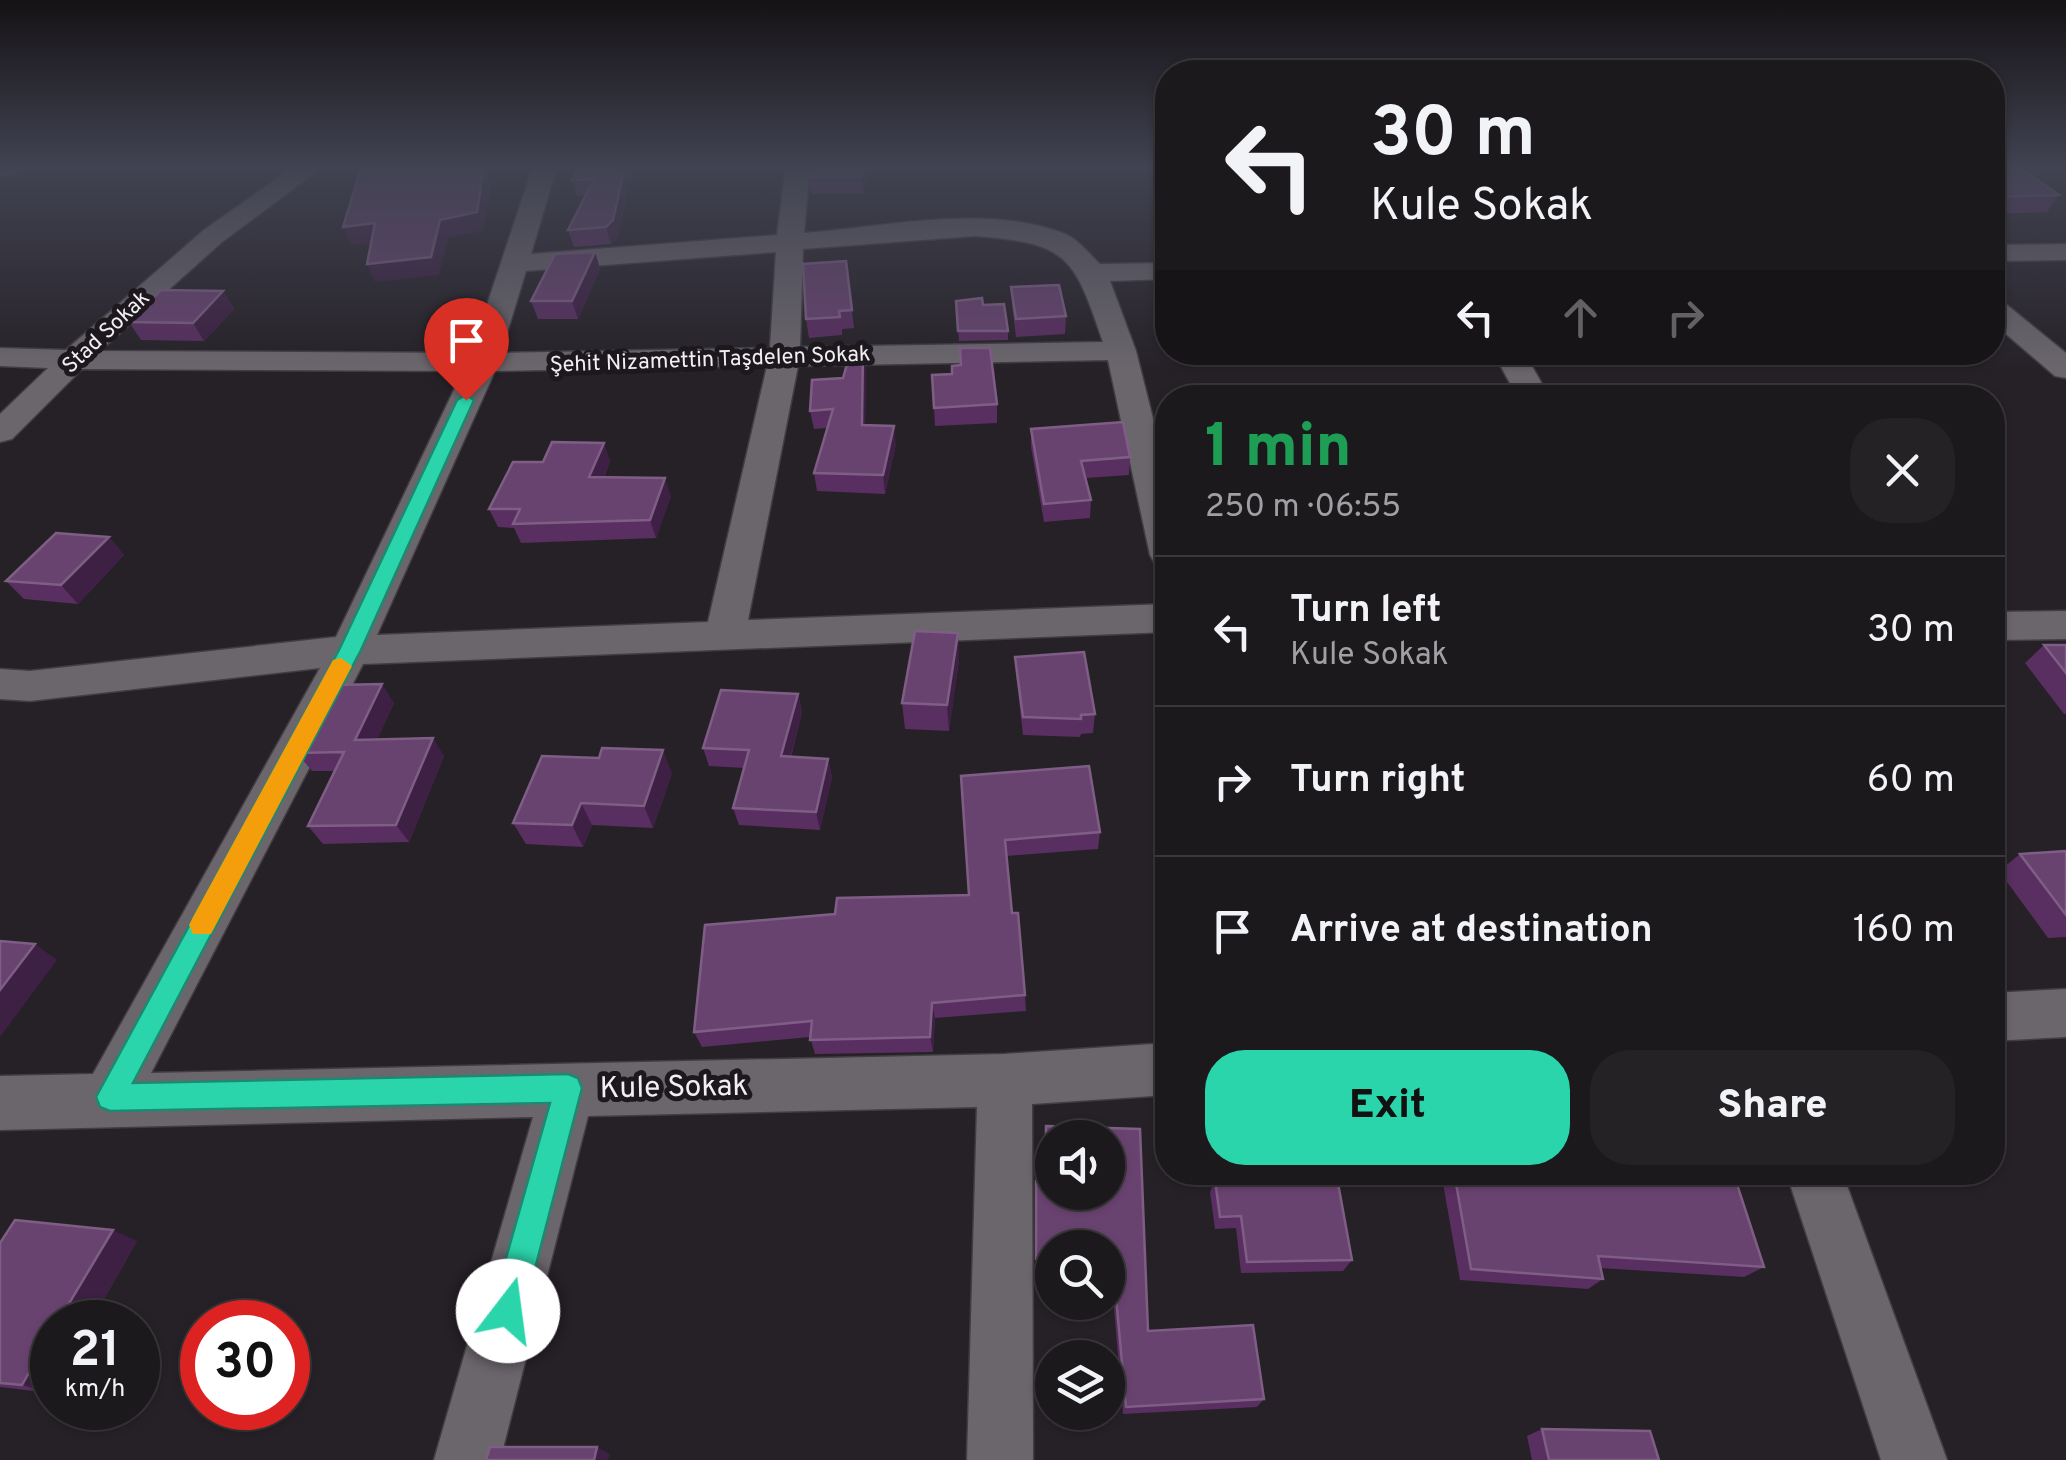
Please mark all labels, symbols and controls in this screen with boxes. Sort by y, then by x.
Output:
text: 30 m [1370,92,1536,181]
icon: left [1205,100,1335,230]
text: Kule Sokak [1370,179,1593,236]
street label: Stad Sokak [57,285,156,380]
icon: left [1448,290,1503,345]
icon: ahead [1553,290,1608,345]
icon: right [1658,290,1713,345]
pin [424,298,509,401]
icon: arrive [439,313,494,368]
street label: Şehit Nizamettin Taşdelen Sokak [549,341,871,380]
text: 1 min [1205,412,1352,488]
button: close [1850,418,1955,523]
text: 250 m · 06:55 [1205,488,1401,528]
text: Turn left [1290,587,1442,636]
icon: left [1205,604,1260,659]
text: 30 m [1867,607,1955,656]
text: Kule Sokak [1290,636,1449,676]
icon: right [1205,754,1260,809]
text: Turn right [1290,757,1465,806]
text: 60 m [1867,757,1955,806]
icon: arrive [1205,904,1260,959]
text: Arrive at destination [1290,907,1653,956]
text: 160 m [1853,907,1955,956]
button: Exit [1205,1050,1570,1165]
button: Share [1590,1050,1955,1165]
street label: Kule Sokak [599,1069,749,1108]
map controls [1035,1120,1125,1430]
button: sound [1035,1120,1125,1210]
button: search [1035,1230,1125,1320]
position arrow [456,1259,560,1363]
speed limit sign: 30 [180,1300,310,1430]
text: 21 [70,1321,120,1384]
button: layers [1035,1340,1125,1430]
text: km/h [65,1374,125,1406]

